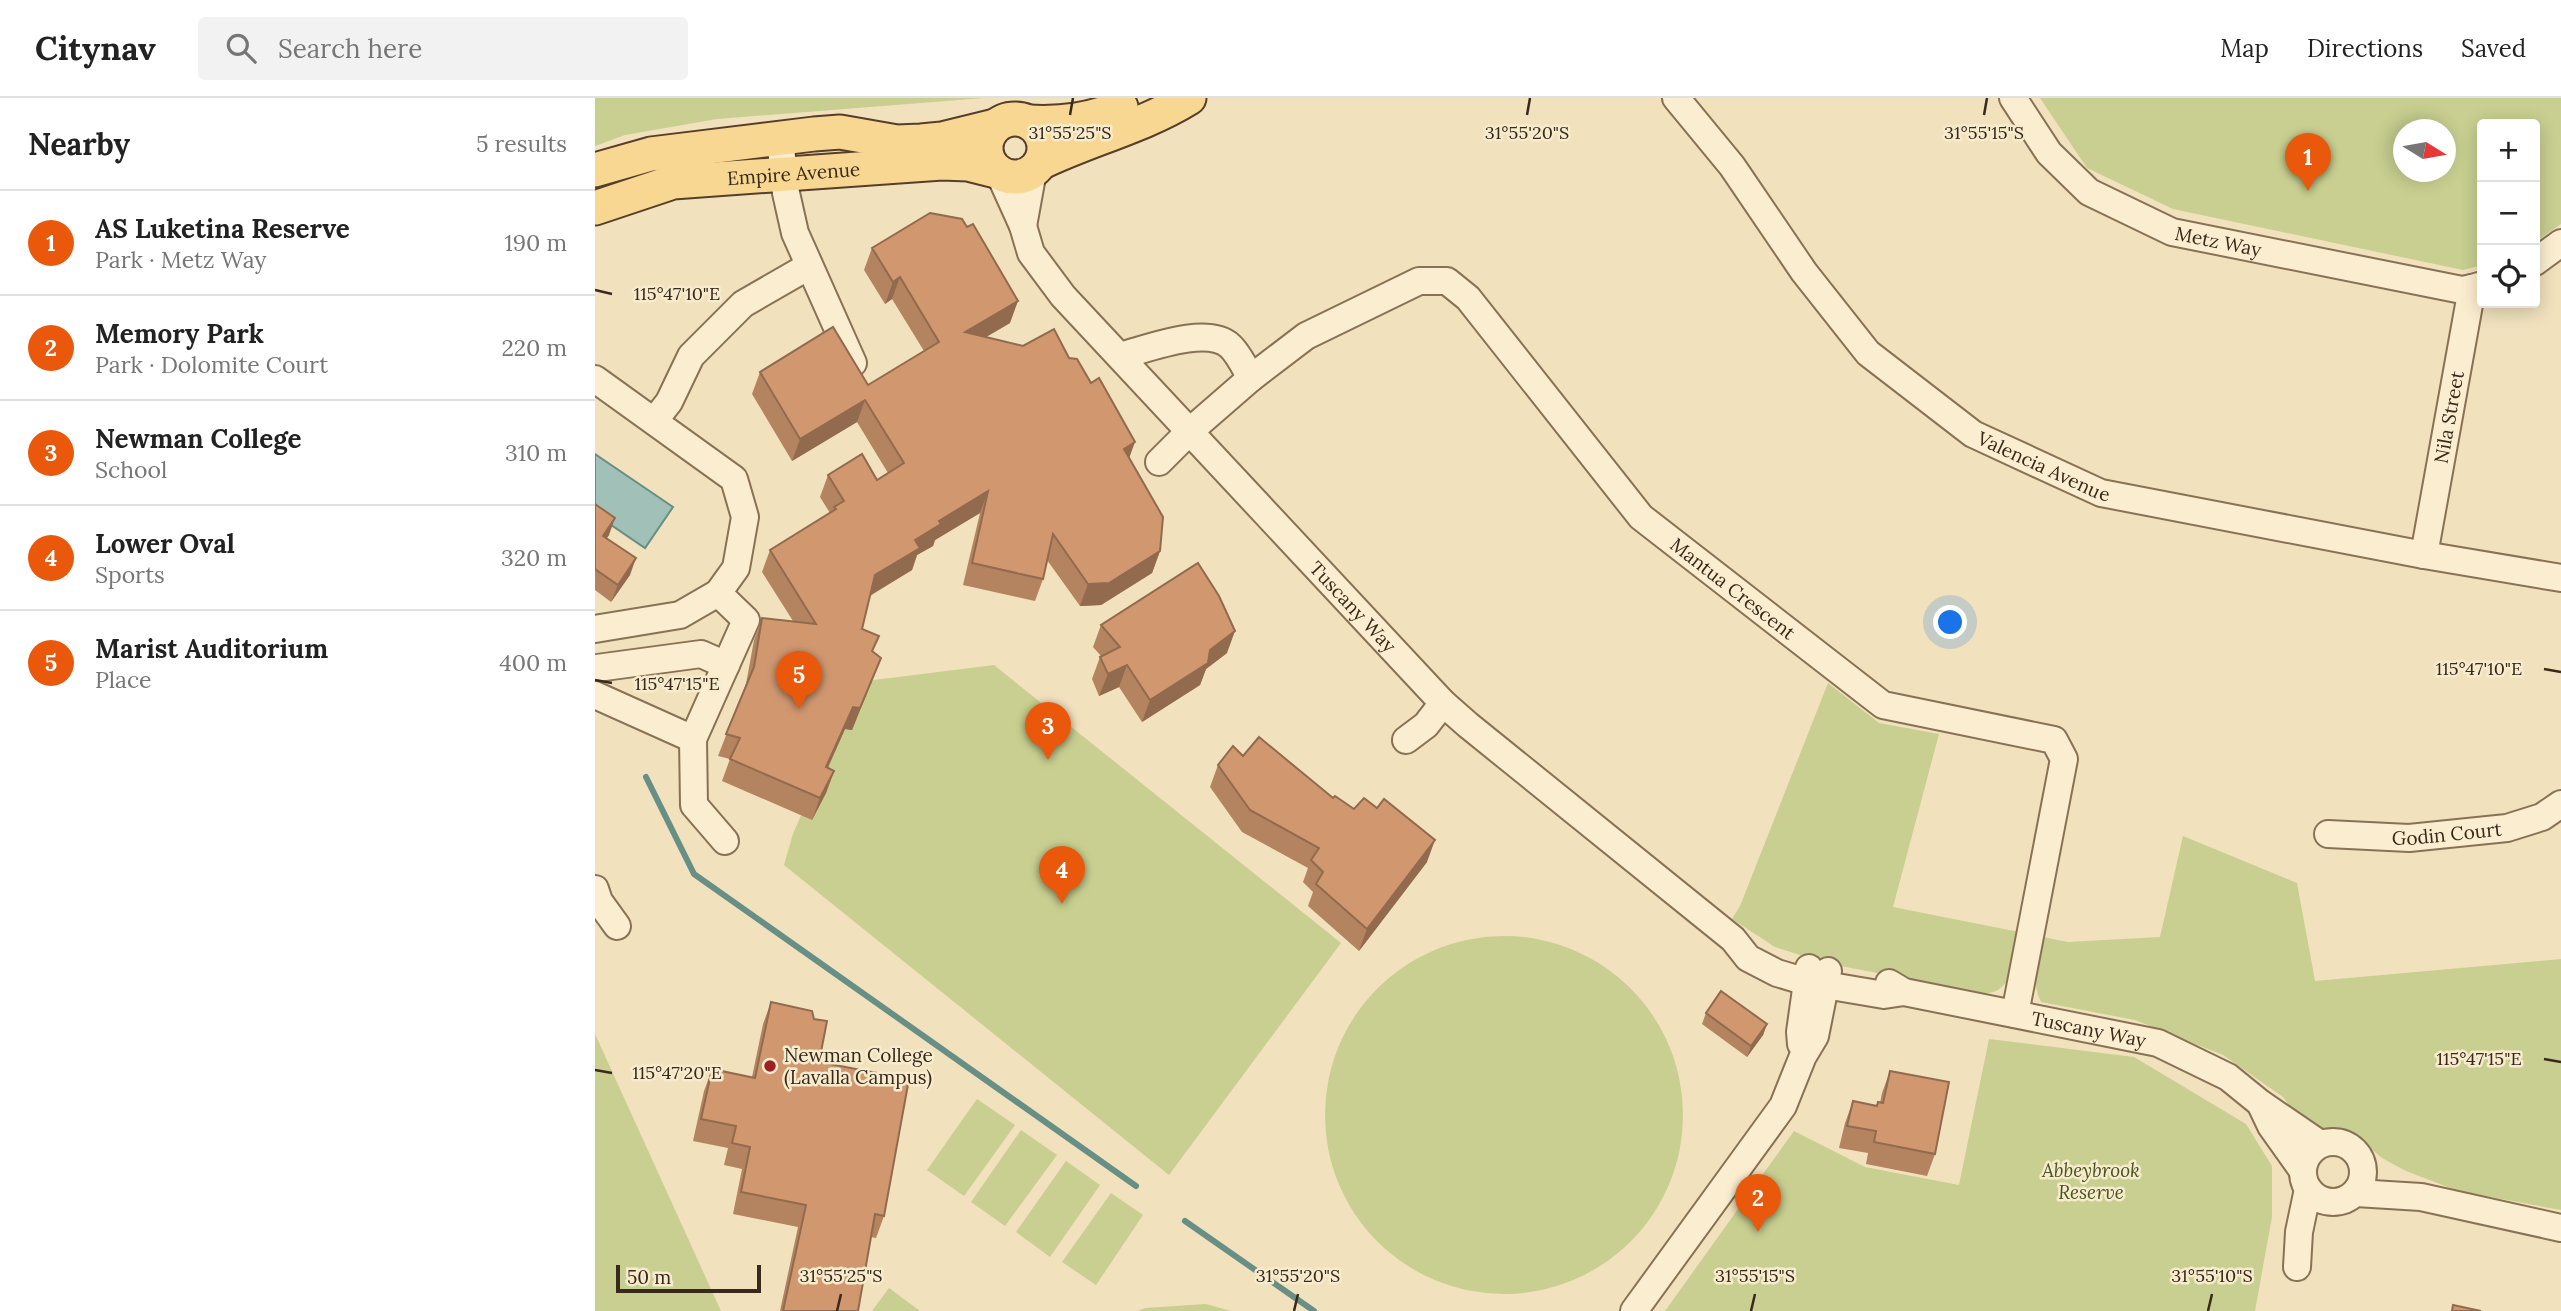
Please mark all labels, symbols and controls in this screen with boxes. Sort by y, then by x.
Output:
search box [198,17,688,80]
text: Citynav [35,27,156,69]
icon: search [222,29,260,67]
text: Search here [278,32,422,65]
text: Map [2220,33,2269,64]
text: Directions [2307,33,2423,64]
text: Saved [2461,33,2526,64]
north arrow [2393,119,2456,182]
map controls [2477,119,2540,308]
button: + [2477,119,2540,182]
text: 31°55'25"S [1028,121,1112,144]
text: 31°55'20"S [1485,121,1569,144]
text: 31°55'15"S [1944,121,2024,144]
text: Nearby [28,125,130,163]
text: 5 results [476,129,567,158]
pin: 1 [2285,133,2331,191]
street label: Empire Avenue [726,157,861,190]
button: − [2477,182,2540,245]
text: AS Luketina Reserve [95,212,350,245]
street label: Metz Way [2173,221,2264,262]
text: 1 [46,228,56,257]
text: 190 m [504,228,567,257]
text: Park · Metz Way [95,245,266,274]
button: locate [2477,245,2540,308]
text: 115°47'10"E [634,282,720,305]
text: Memory Park [95,317,264,350]
text: 2 [45,333,57,362]
text: 220 m [501,333,567,362]
text: Park · Dolomite Court [95,350,328,379]
street label: Nila Street [2429,368,2469,465]
text: Newman College [95,422,301,455]
street label: Valencia Avenue [1973,425,2112,506]
text: 3 [45,438,57,467]
text: 310 m [505,438,567,467]
text: School [95,455,167,484]
text: Lower Oval [95,527,235,560]
street label: Mantua Crescent [1666,532,1801,645]
text: 4 [45,543,57,572]
text: 320 m [501,543,567,572]
street label: Tuscany Way [1305,556,1402,657]
text: Sports [95,560,165,589]
your location [1933,605,1967,639]
text: Marist Auditorium [95,632,328,665]
text: 5 [45,648,57,677]
text: 400 m [499,648,567,677]
pin: 5 [776,651,822,709]
text: 115°47'10"E [2436,657,2522,680]
text: Place [95,665,152,694]
text: 115°47'15"E [634,672,720,695]
pin: 3 [1025,702,1071,760]
street label: Godin Court [2391,817,2503,850]
pin: 4 [1039,846,1085,904]
street label: Tuscany Way [2029,1006,2148,1052]
place label: Newman College (Lavalla Campus) [784,1043,933,1090]
text: 115°47'15"E [2436,1047,2522,1070]
marker: Newman College (Lavalla Campus) [762,1058,778,1074]
text: 115°47'20"E [632,1061,722,1084]
park label: Abbeybrook Reserve [2041,1158,2140,1204]
pin: 2 [1735,1174,1781,1232]
scale bar [616,1262,761,1294]
text: 31°55'25"S [799,1264,883,1287]
text: 31°55'20"S [1256,1264,1340,1287]
text: 31°55'15"S [1715,1264,1795,1287]
text: 31°55'10"S [2171,1264,2253,1287]
text: 50 m [627,1265,671,1289]

